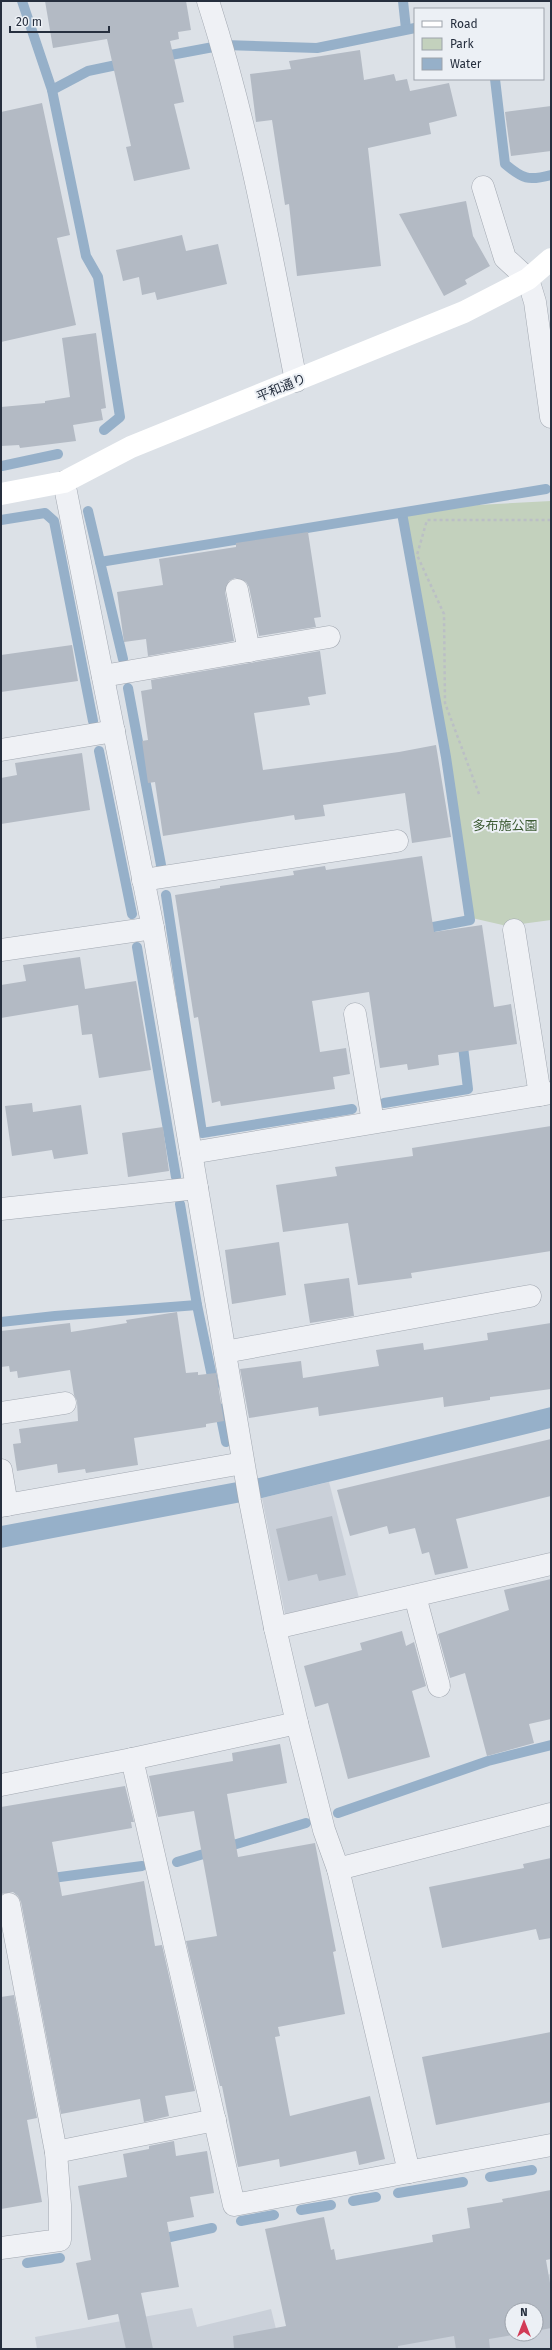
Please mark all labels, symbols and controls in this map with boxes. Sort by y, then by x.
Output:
scale bar [10,8,109,34]
legend [414,8,544,80]
text: 20 m [16,15,42,29]
text: Road [450,17,478,31]
text: Park [450,37,474,51]
text: Water [450,57,482,71]
street label: 平和通り [254,371,308,404]
park label: 多布施公園 [472,818,538,833]
north arrow [504,2302,544,2342]
text: N [520,2306,528,2319]

